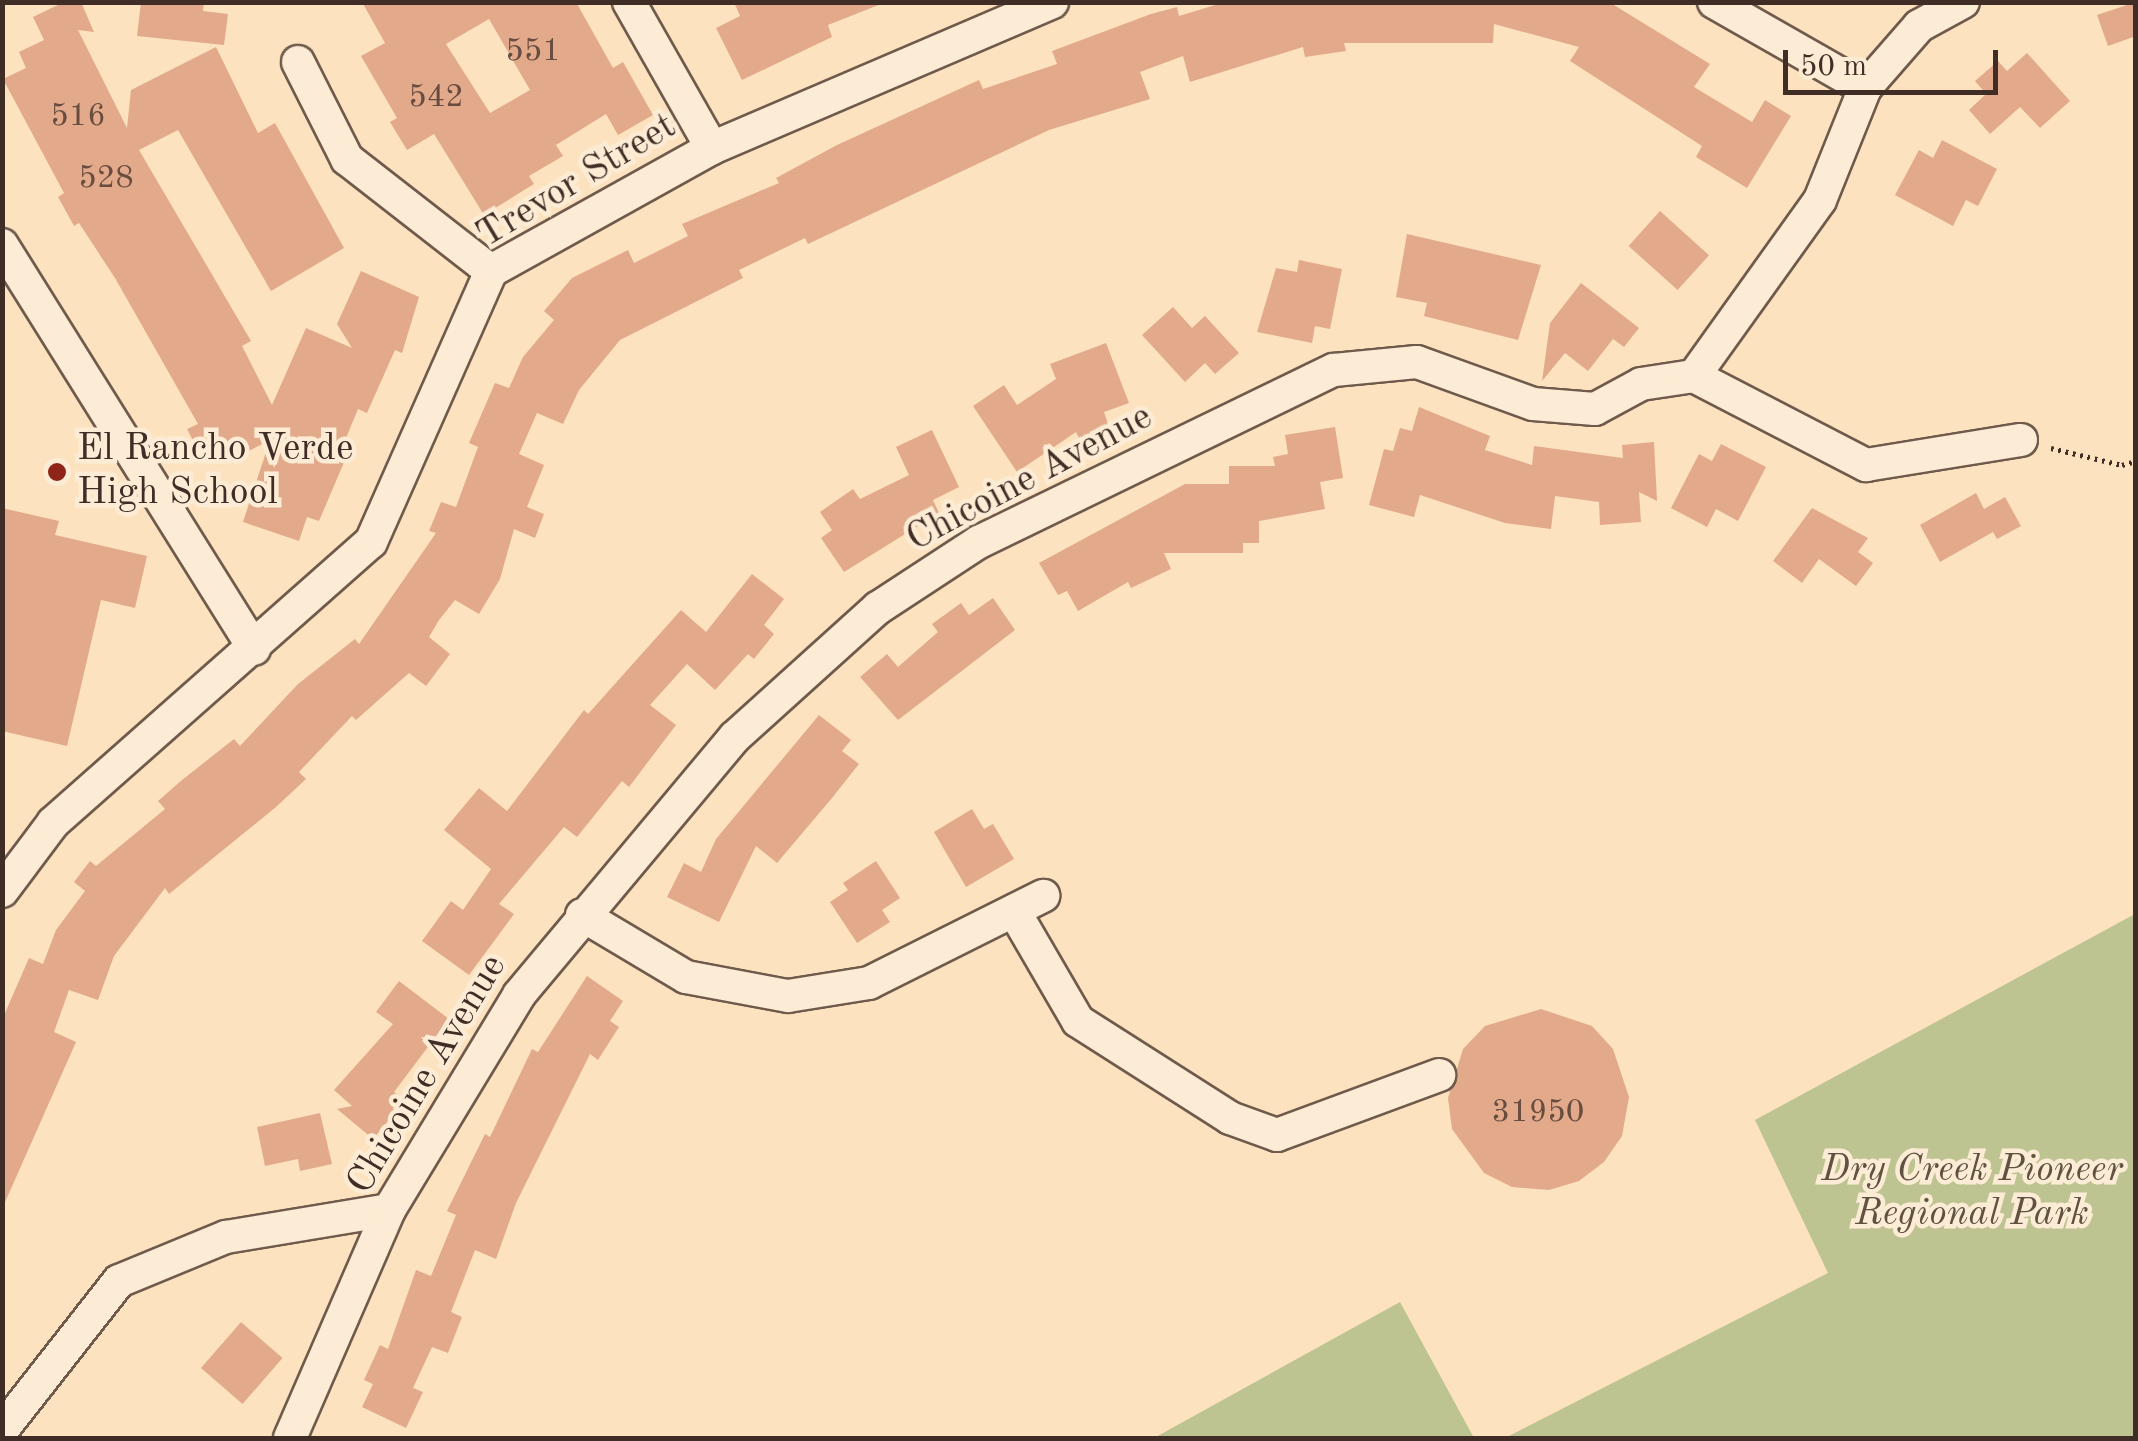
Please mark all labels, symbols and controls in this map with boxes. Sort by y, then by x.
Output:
scale bar [1788,30,2003,92]
house number: 551 [505,33,561,71]
text: 50 m [1800,52,1867,82]
house number: 542 [408,79,464,117]
house number: 516 [50,98,106,136]
street label: Trevor Street [469,105,685,259]
house number: 528 [78,160,134,198]
street label: Chicoine Avenue [899,395,1161,563]
place label: El Rancho Verde High School [77,427,353,516]
marker: El Rancho Verde High School [46,461,68,483]
street label: Chicoine Avenue [339,947,517,1203]
house number: 31950 [1492,1094,1584,1132]
park label: Dry Creek Pioneer Regional Park [1821,1148,2123,1238]

